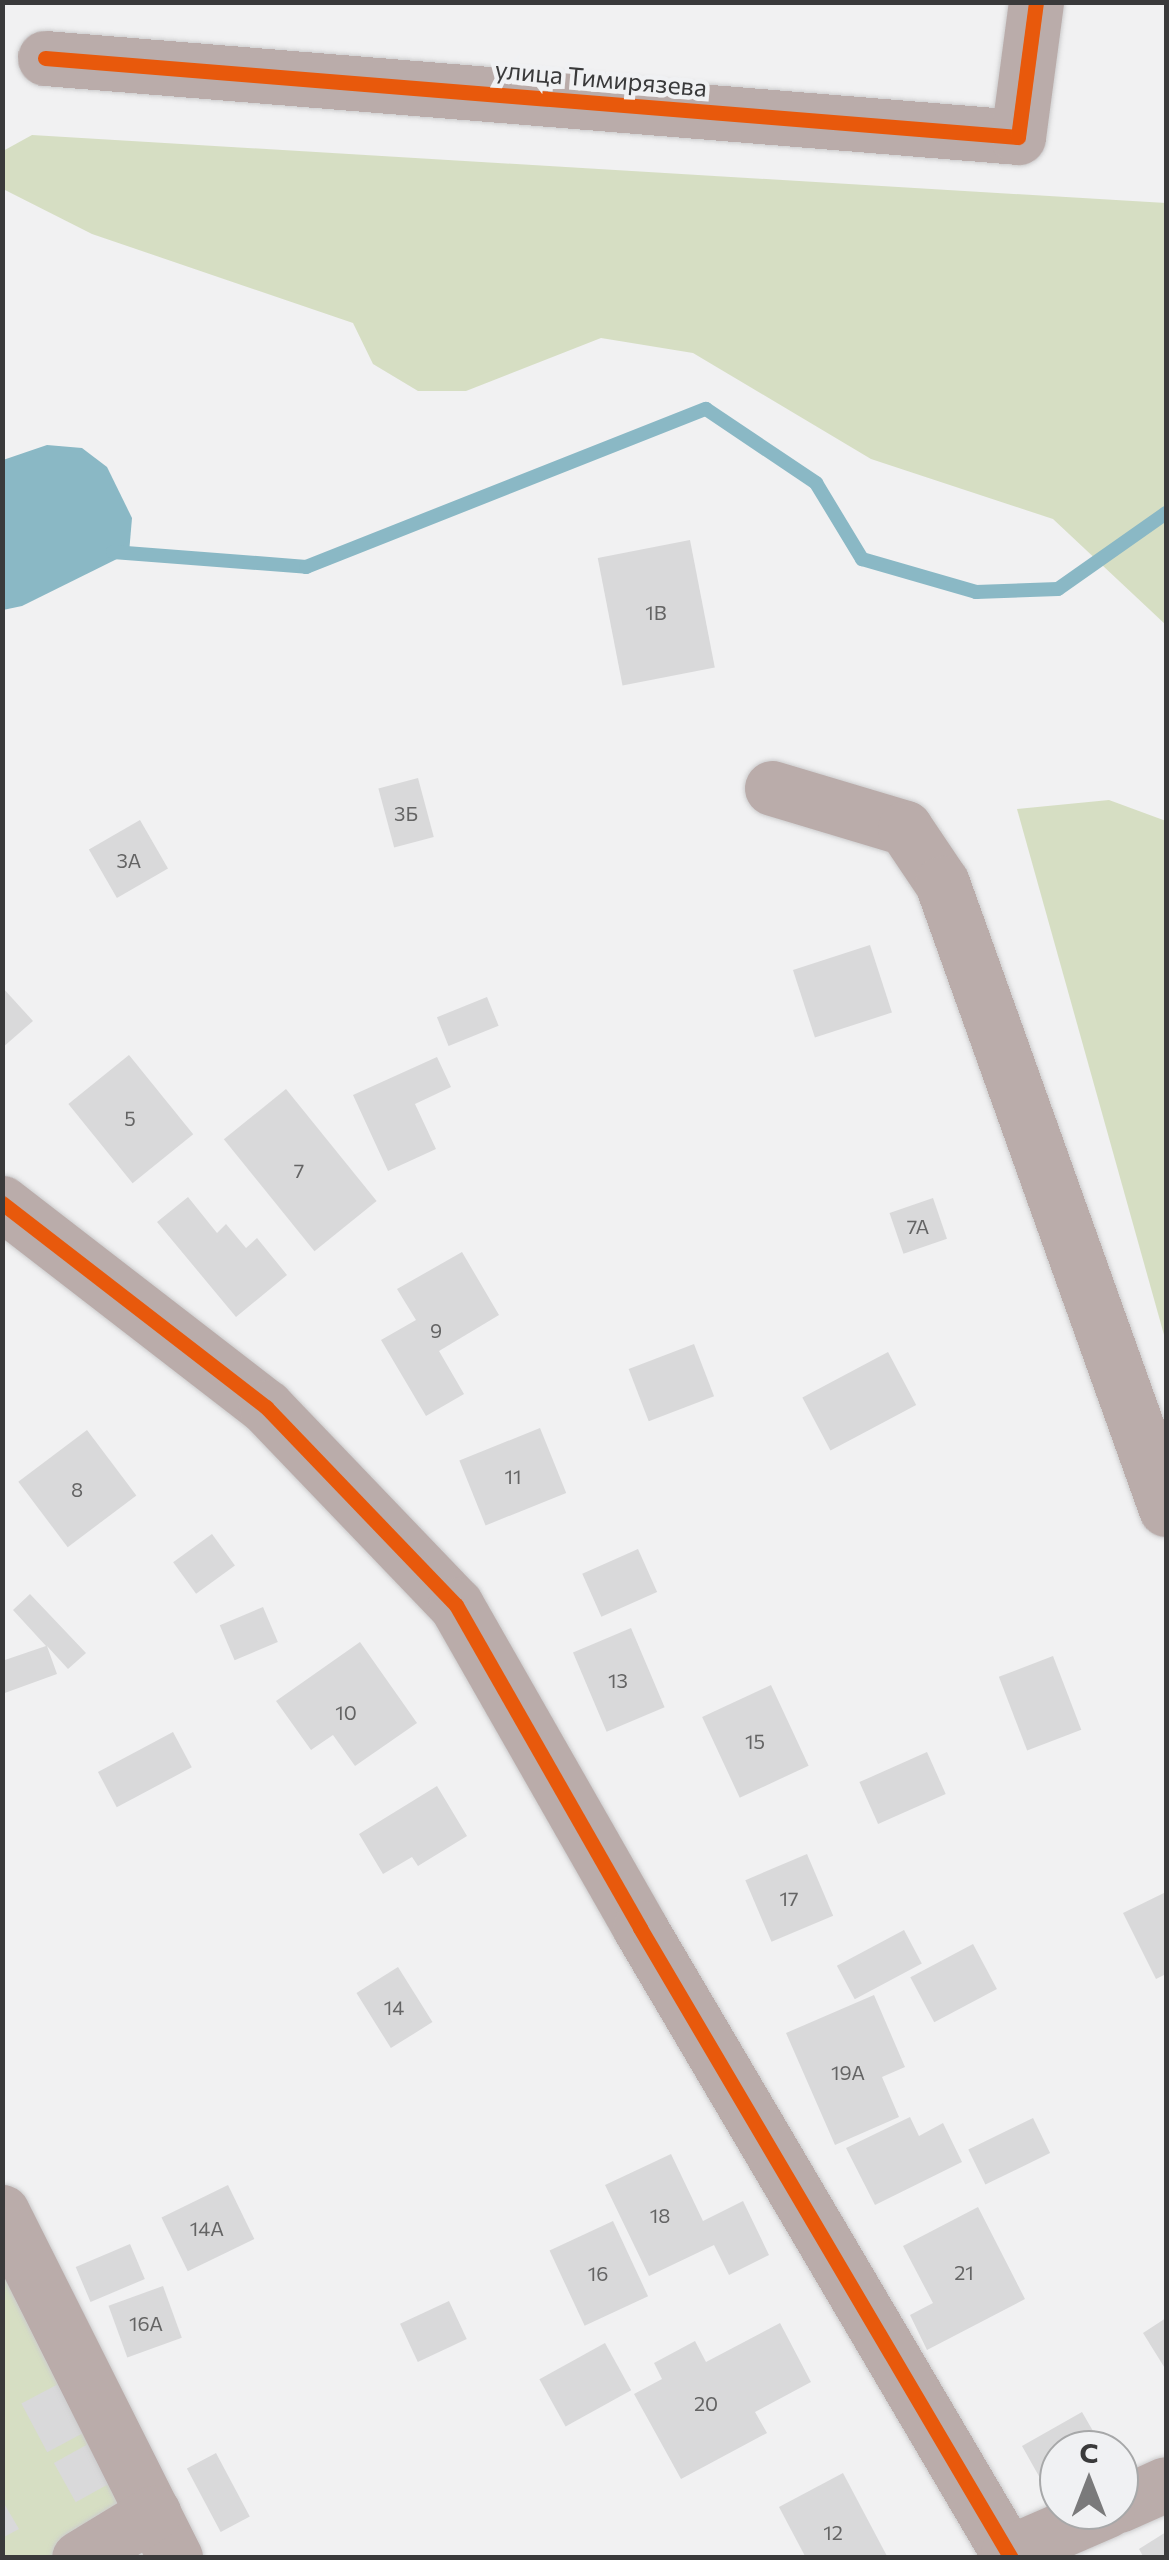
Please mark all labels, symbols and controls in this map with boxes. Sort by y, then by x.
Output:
street label: улица Тимирязева [494,54,708,102]
house number: 1В [645,600,667,624]
house number: 3Б [394,801,418,825]
house number: 3А [117,848,141,872]
house number: 5 [124,1106,136,1130]
house number: 7 [294,1158,304,1182]
house number: 7А [907,1214,929,1238]
house number: 9 [430,1318,442,1342]
house number: 11 [504,1464,522,1488]
house number: 8 [71,1477,83,1501]
house number: 13 [608,1668,628,1692]
house number: 10 [335,1700,357,1724]
house number: 15 [745,1729,765,1753]
house number: 17 [779,1886,799,1910]
house number: 14 [384,1995,404,2019]
house number: 19А [831,2060,865,2084]
house number: 18 [650,2203,670,2227]
house number: 14А [190,2216,224,2240]
house number: 21 [954,2260,974,2284]
house number: 16 [588,2261,608,2285]
house number: 16А [129,2311,163,2335]
house number: 20 [694,2391,718,2415]
north arrow [1039,2430,1139,2530]
text: С [1079,2435,1099,2469]
house number: 12 [823,2520,843,2544]

